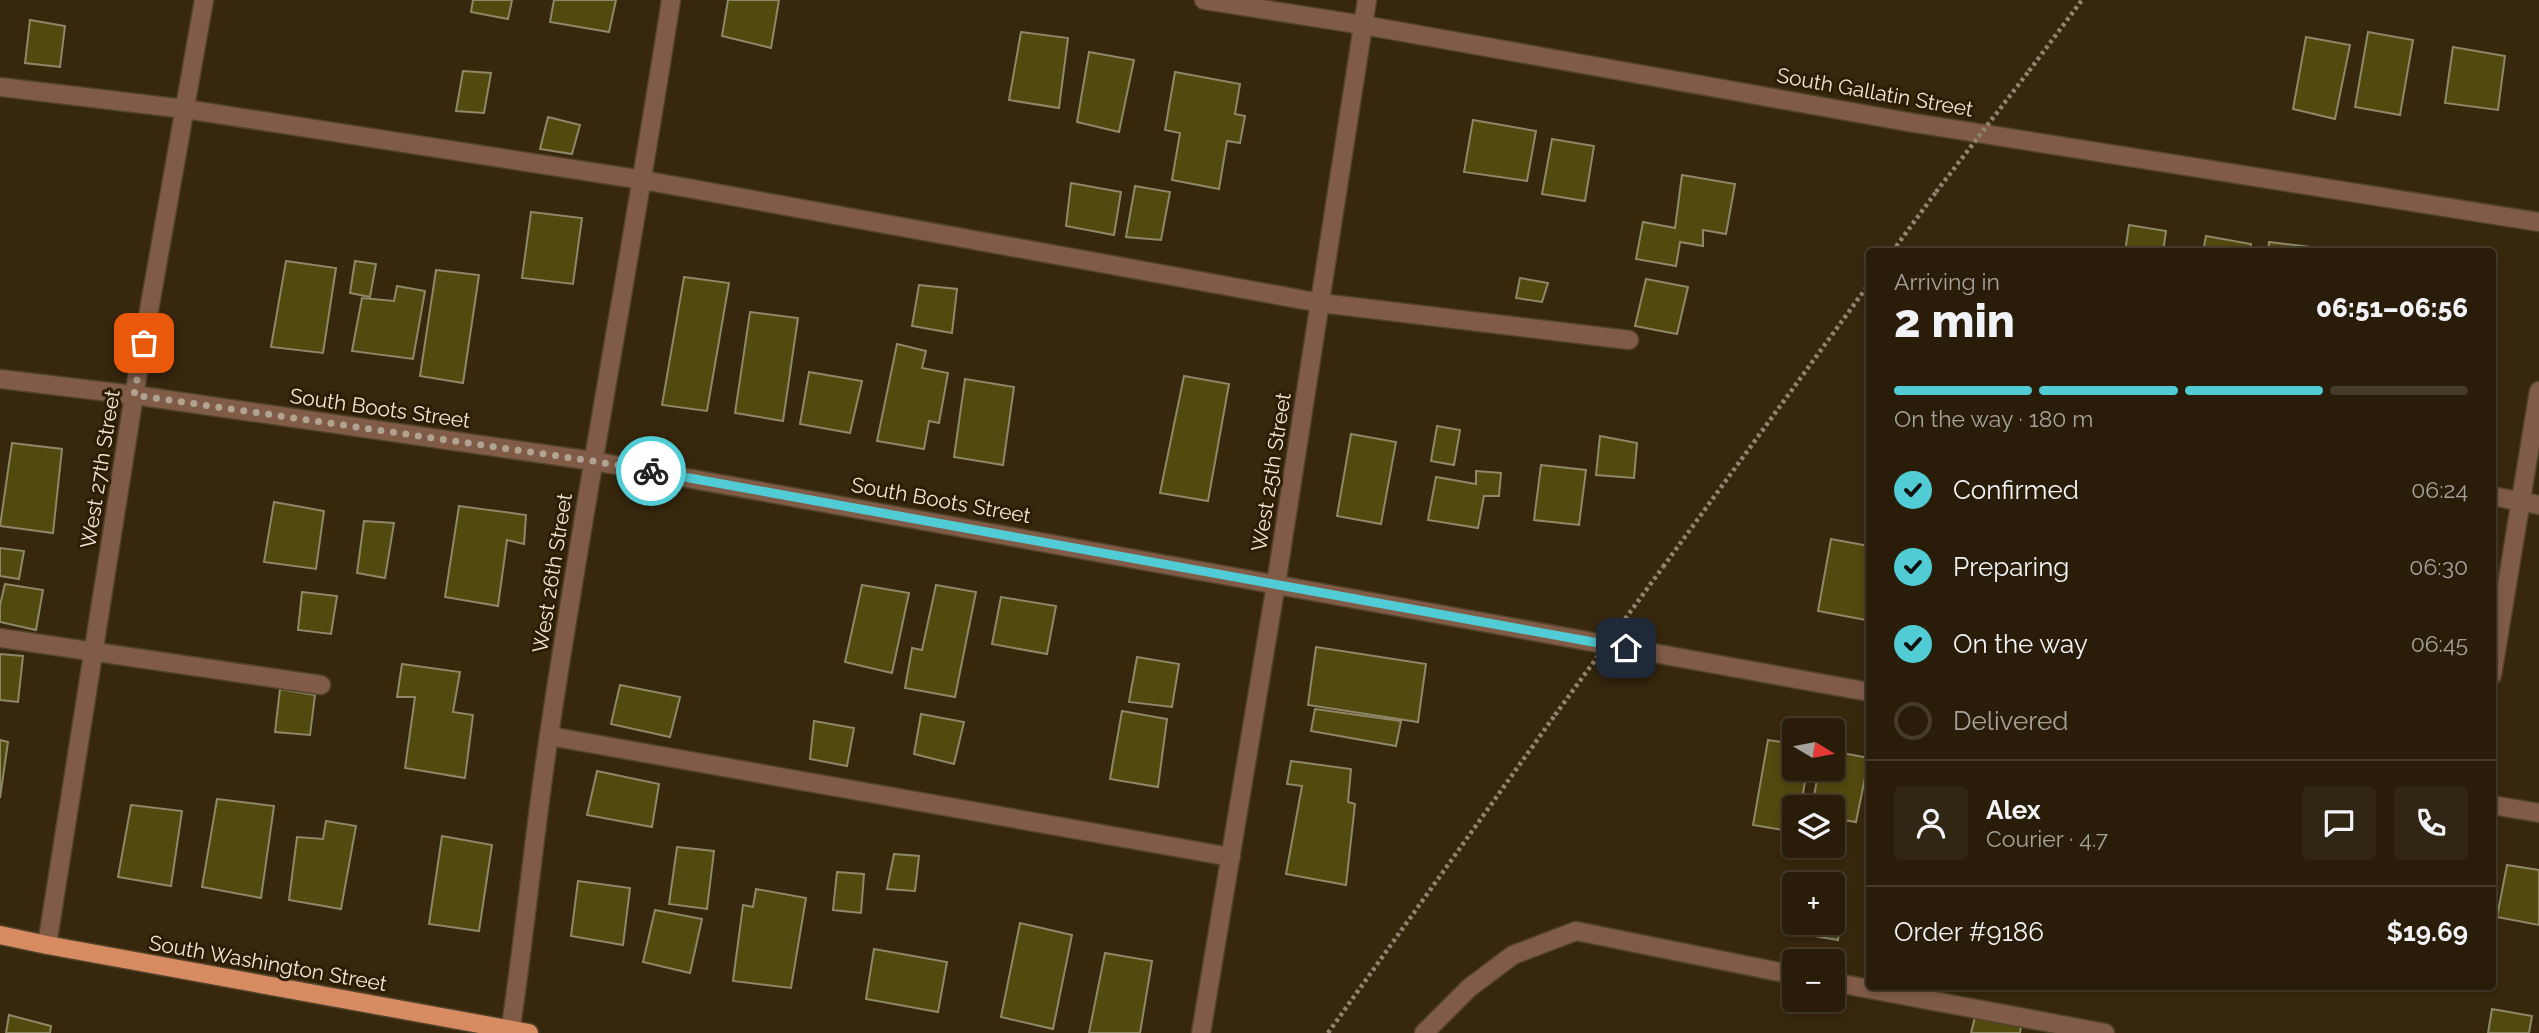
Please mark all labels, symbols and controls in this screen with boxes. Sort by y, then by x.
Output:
street label: South Gallatin Street [1775,62,1975,122]
text: Arriving in [1894,268,2000,295]
text: 06:51–06:56 [2316,293,2468,323]
text: 2 min [1894,294,2015,348]
pin [114,313,174,373]
icon: bag [125,324,163,362]
street label: South Boots Street [288,383,472,433]
street label: West 27th Street [75,388,125,550]
street label: West 25th Street [1246,391,1296,553]
text: On the way · 180 m [1894,405,2093,432]
courier [616,436,686,506]
icon: bike [632,452,670,490]
icon: check [1894,471,1932,509]
street label: South Boots Street [849,472,1033,528]
text: Confirmed [1953,475,2079,505]
text: 06:24 [2411,476,2468,503]
street label: West 26th Street [527,491,577,655]
icon: check [1894,548,1932,586]
text: Preparing [1953,552,2069,582]
text: 06:30 [2409,553,2468,580]
pin [1596,618,1656,678]
icon: check [1894,625,1932,663]
icon: home [1607,629,1645,667]
text: On the way [1953,629,2088,659]
text: 06:45 [2411,630,2468,657]
text: Delivered [1953,706,2068,736]
north arrow [1782,718,1844,780]
map controls [1782,718,1845,1012]
button: person [1894,786,1968,860]
button: chat [2302,786,2376,860]
button: phone [2394,786,2468,860]
button: layers [1782,795,1845,858]
text: Alex [1986,795,2041,825]
text: Courier · 4.7 [1986,825,2108,852]
button: + [1782,872,1845,935]
text: Order #9186 [1894,917,2044,947]
text: $19.69 [2386,917,2468,947]
street label: South Washington Street [147,930,389,996]
button: − [1782,949,1845,1012]

